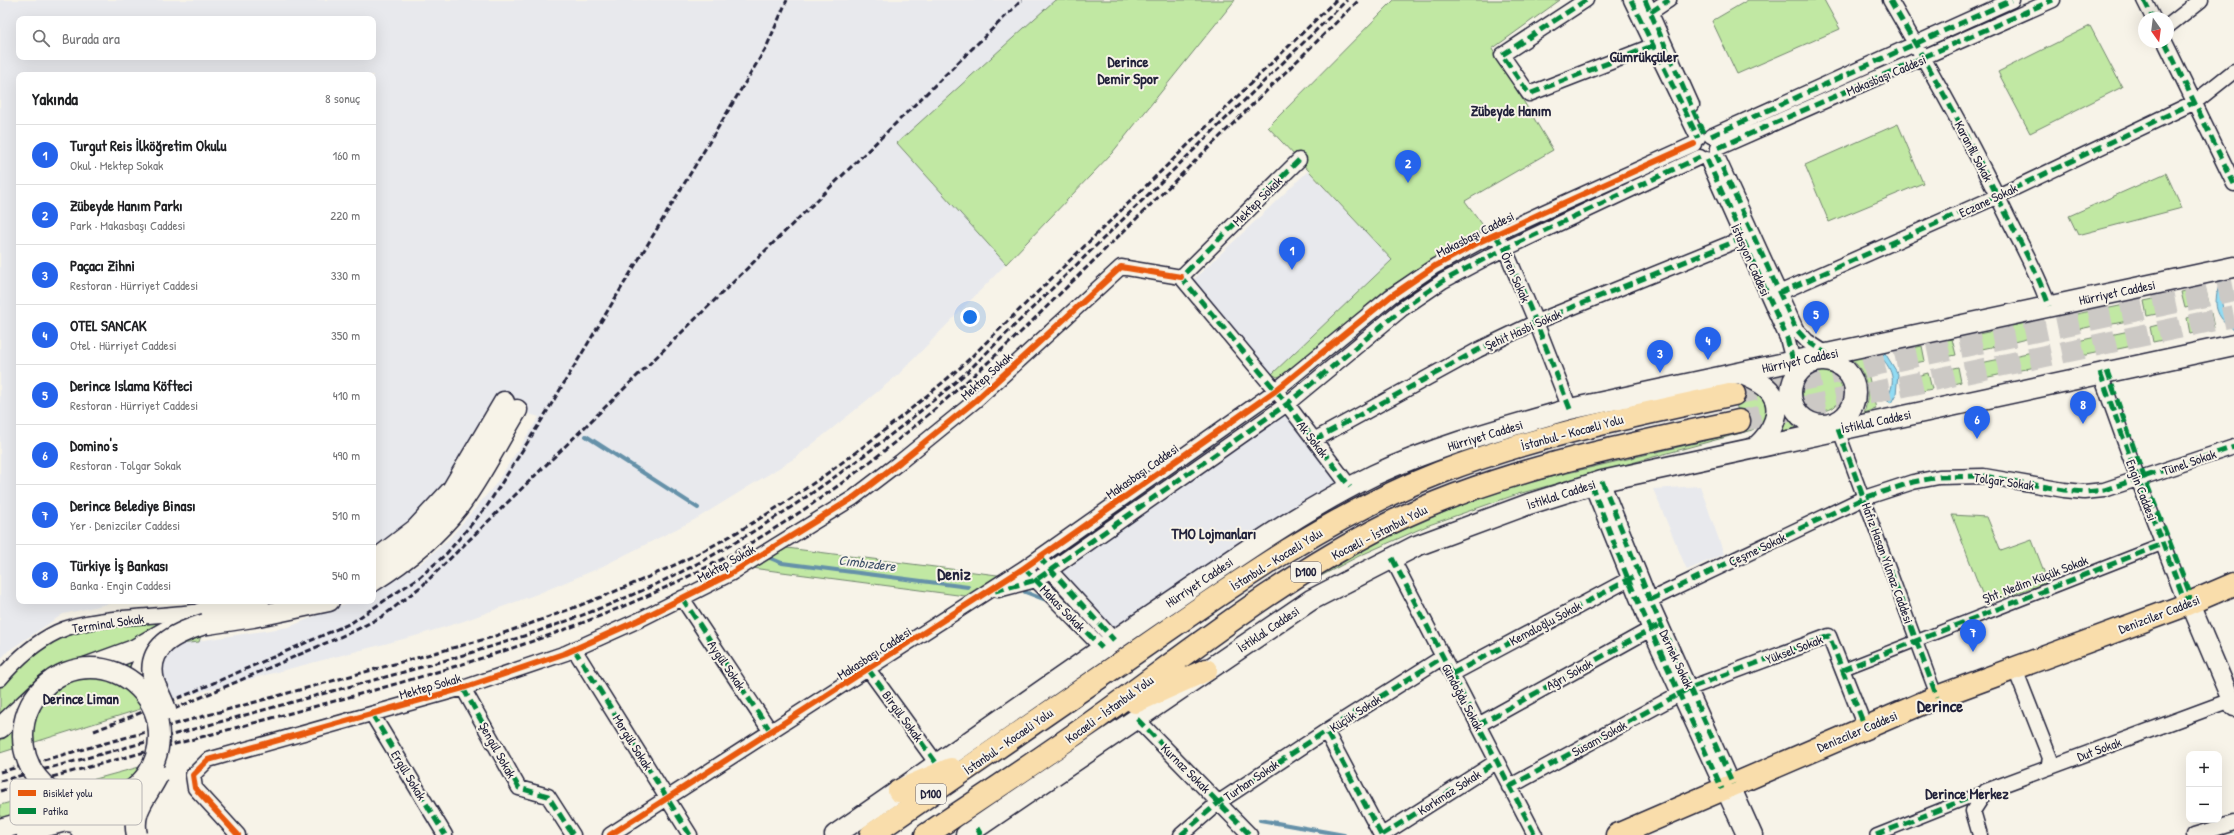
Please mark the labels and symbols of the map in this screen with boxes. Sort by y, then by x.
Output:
north arrow [2138,12,2174,48]
district label: Gümrükçüler [1610,46,1679,67]
street label: Makasbaşı Caddesi [1843,50,1929,100]
district label: Derince Demir Spor [1097,51,1159,90]
district label: Zübeyde Hanım [1471,100,1551,122]
street label: Karanfil Sokak [1950,117,1998,185]
pin: 2 [1395,150,1421,183]
street label: Mektep Sokak [1228,172,1286,230]
street label: Eczane Sokak [1956,178,2021,221]
street label: Makasbaşı Caddesi [1433,207,1517,261]
street label: İstasyon Caddesi [1727,221,1775,299]
pin: 1 [1279,237,1305,270]
street label: Ören Sokak [1497,249,1535,306]
street label: Hürriyet Caddesi [2077,275,2157,309]
pin: 5 [1803,301,1829,334]
street label: Şehit Hasbi Sokak [1482,304,1564,354]
your location [960,307,980,327]
pin: 4 [1695,327,1721,360]
pin: 3 [1647,340,1673,373]
street label: Hürriyet Caddesi [1760,343,1840,377]
street label: Mektep Sokak [956,348,1016,404]
pin: 8 [2070,391,2096,424]
street label: İstiklal Caddesi [1839,405,1913,437]
pin: 6 [1964,406,1990,439]
street label: İstanbul - Kocaeli Yolu [1519,410,1625,454]
street label: Hürriyet Caddesi [1445,415,1525,455]
street label: Ak Sokak [1293,417,1333,461]
street label: Makasbaşı Caddesi [1102,439,1182,503]
street label: Tünel Sokak [2160,444,2219,480]
street label: Engin Caddesi [2122,457,2162,523]
street label: Tolgar Sokak [1973,468,2036,494]
street label: İstiklal Caddesi [1524,474,1598,514]
street label: Kocaeli - İstanbul Yolu [1328,500,1430,564]
street label: Hafız Hasan Yılmaz Caddesi [1858,500,1918,626]
district label: TMO Lojmanları [1171,523,1256,544]
street label: İstanbul - Kocaeli Yolu [1227,524,1325,594]
street label: Çeşme Sokak [1725,528,1789,570]
street label: Mektep Sokak [694,539,759,586]
water label: Cımbızdere [838,550,898,576]
street label: Şht. Nedim Küçük Sokak [1980,550,2091,607]
street label: Hürriyet Caddesi [1162,553,1236,611]
district label: Deniz [937,562,972,585]
road number: D100 [1291,562,1321,582]
street label: Makas Sokak [1036,581,1090,636]
street label: Denizciler Caddesi [2116,590,2202,638]
street label: Kemaloğlu Sokak [1506,596,1585,650]
street label: İstiklal Caddesi [1233,602,1303,656]
street label: Terminal Sokak [71,609,146,637]
pin: 7 [1960,619,1986,652]
street label: Makasbaşı Caddesi [833,622,915,684]
street label: Dernek Sokak [1656,627,1699,692]
street label: Yüksel Sokak [1763,630,1826,668]
street label: Aygül Sokak [704,637,751,694]
street label: Ağrı Sokak [1543,654,1596,694]
street label: Gündoğdu Sokak [1438,660,1489,734]
street label: Mektep Sokak [397,668,464,703]
street label: Kocaeli - İstanbul Yolu [1061,671,1157,747]
street label: Birgül Sokak [878,687,928,746]
district label: Derince Liman [43,688,119,709]
street label: Küçük Sokak [1326,689,1385,736]
district label: Derince [1917,694,1963,717]
street label: İstanbul - Kocaeli Yolu [960,703,1056,779]
street label: Denizciler Caddesi [1814,706,1900,756]
street label: Morgül Sokak [609,711,658,774]
street label: Susam Sokak [1568,715,1630,760]
street label: Şengül Sokak [475,719,521,782]
street label: Dut Sokak [2074,732,2124,765]
street label: Kurnaz Sokak [1157,739,1215,797]
street label: Ergül Sokak [387,747,431,804]
street label: Turhan Sokak [1220,755,1283,805]
street label: Korkmaz Sokak [1414,765,1485,819]
legend [10,779,142,825]
district label: Derince Merkez [1925,783,2009,804]
road number: D100 [916,784,946,804]
text: Bisiklet yolu [43,786,93,800]
text: Patika [43,804,68,818]

